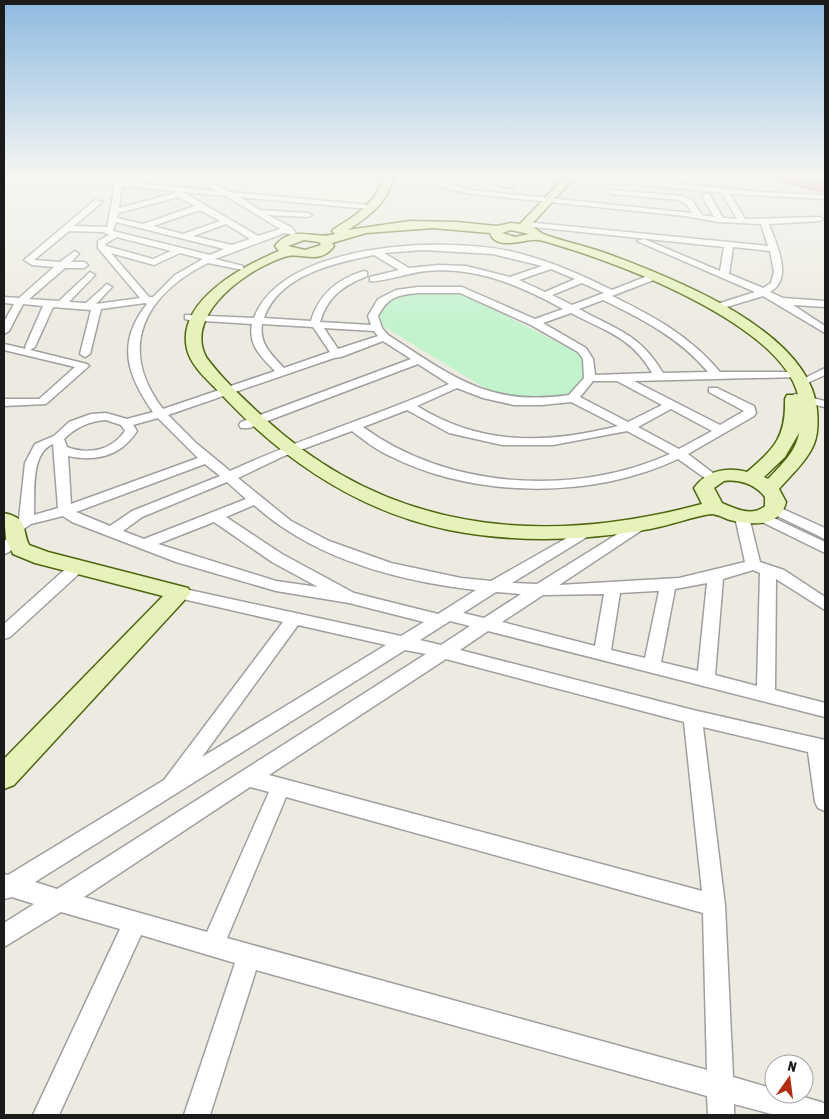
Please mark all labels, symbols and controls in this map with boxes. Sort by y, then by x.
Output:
north arrow [764,1054,814,1104]
text: N [786,1058,798,1075]

